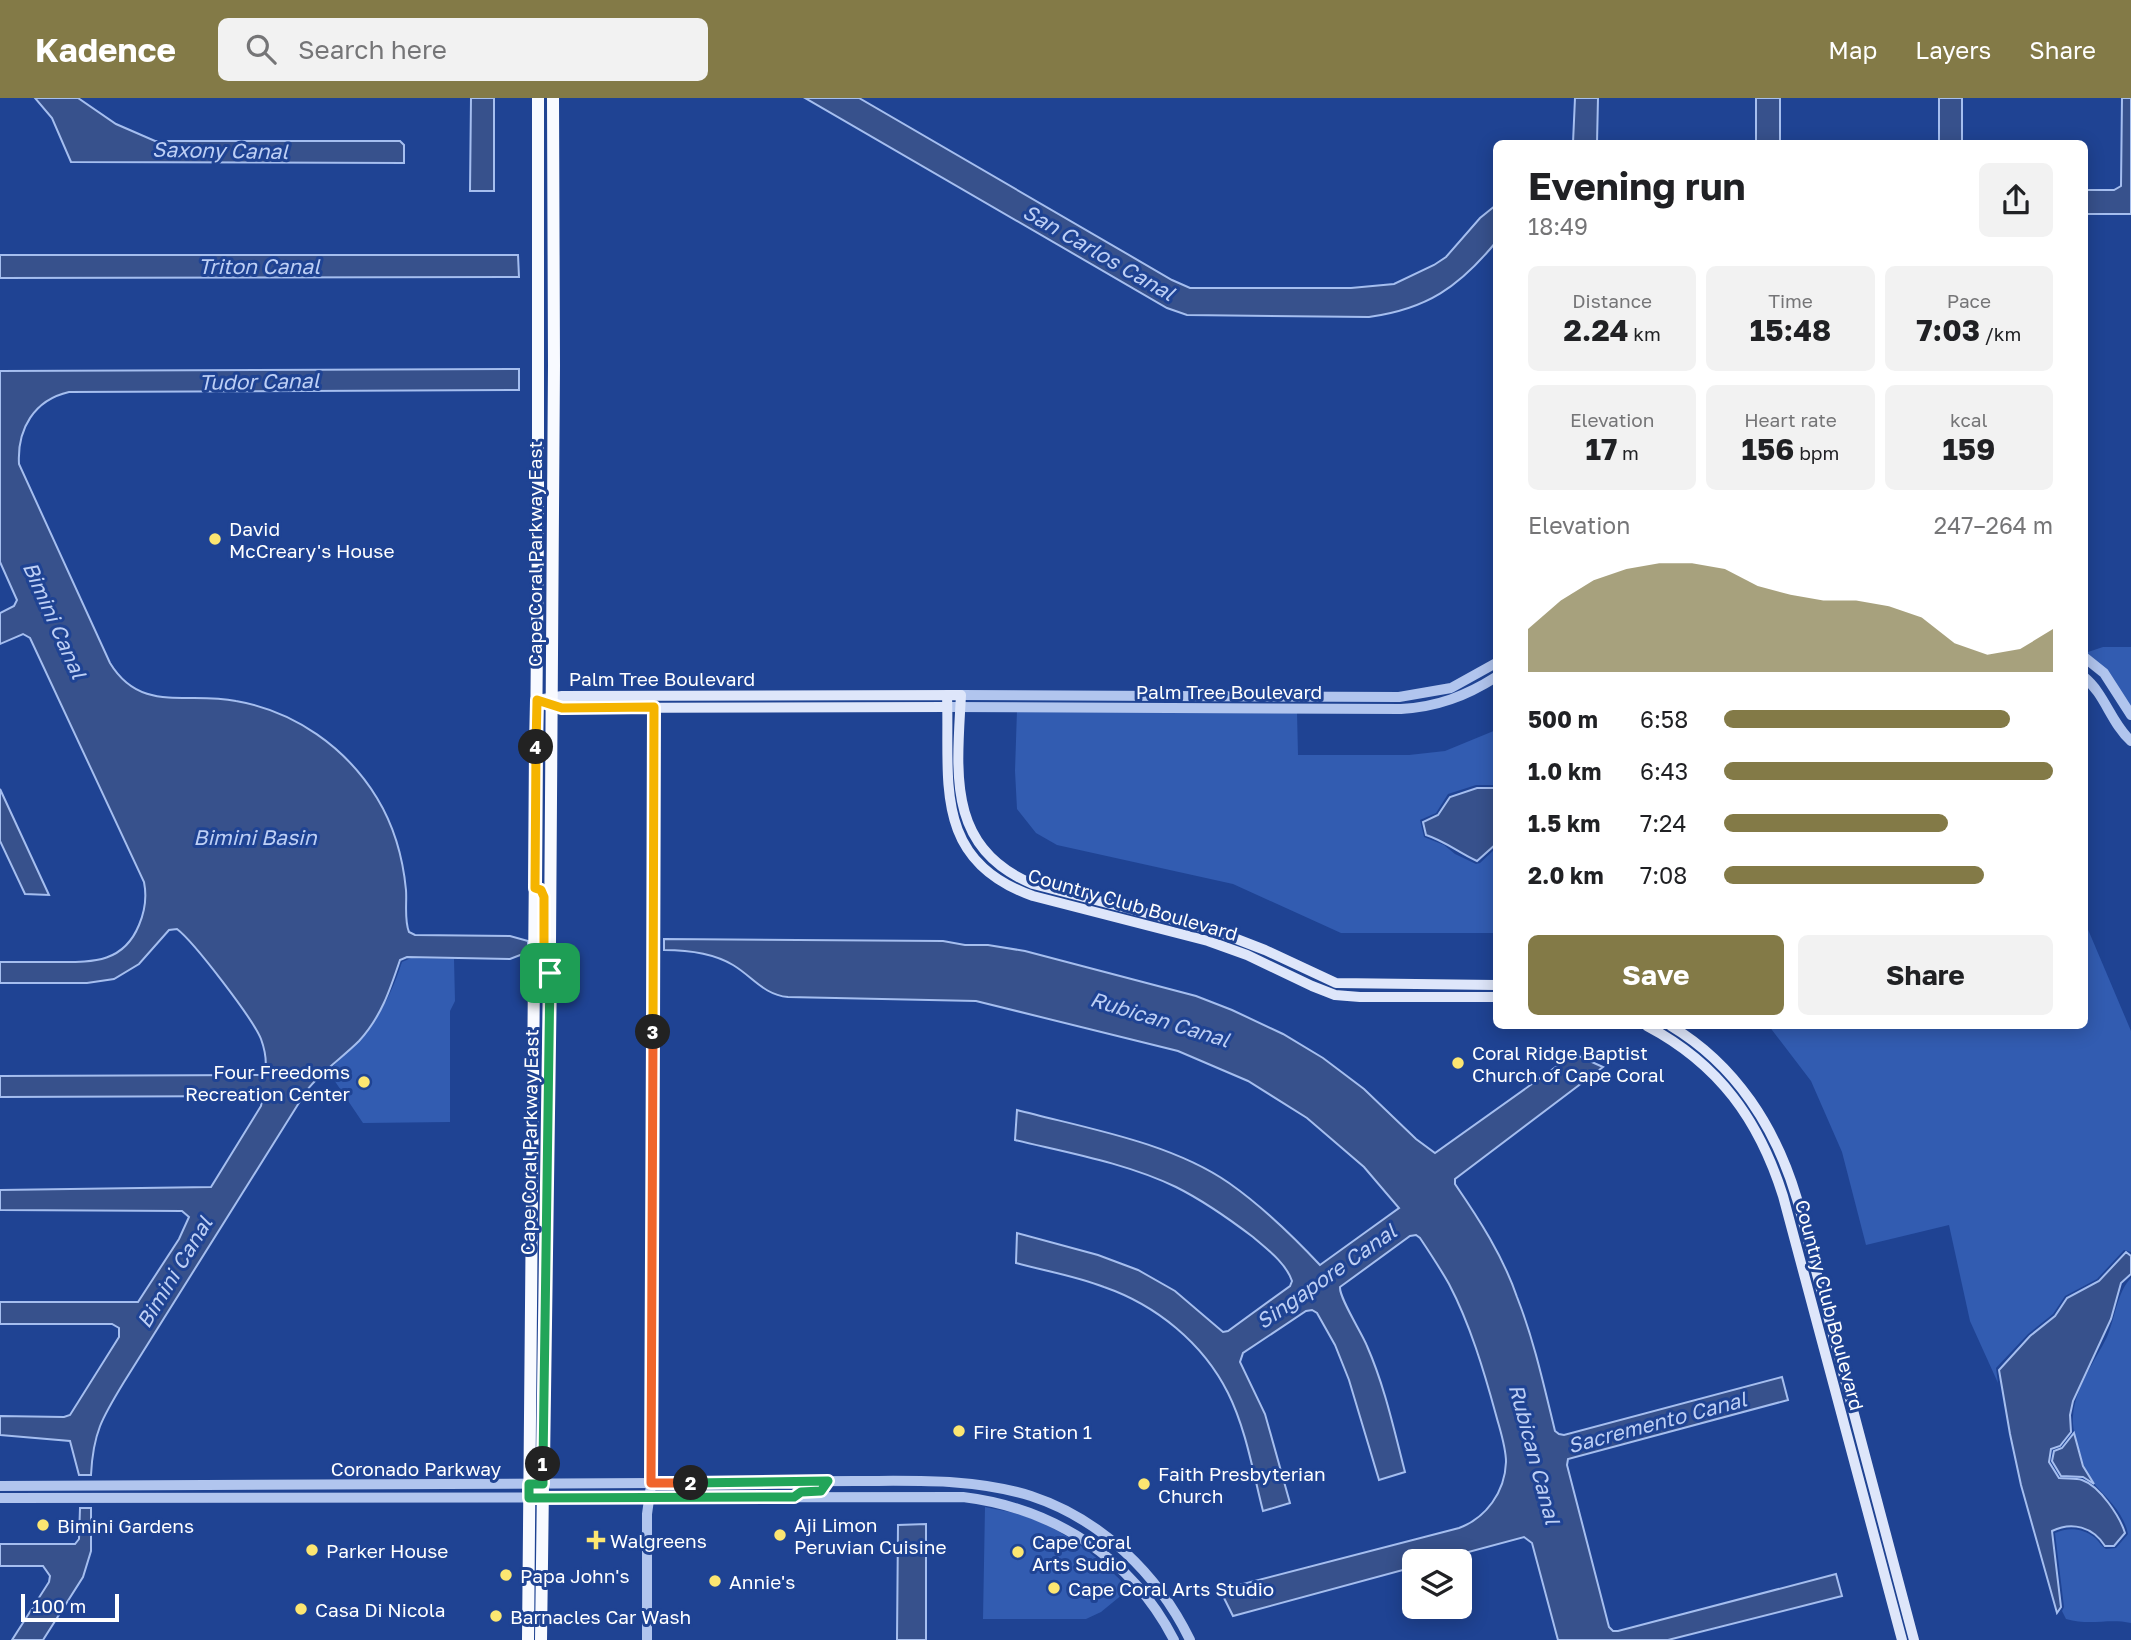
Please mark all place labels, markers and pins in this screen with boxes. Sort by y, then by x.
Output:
place label: David McCreary's House [229,517,394,562]
marker: David McCreary's House [207,531,223,547]
pin: 4 [518,730,554,764]
pin [520,943,580,1003]
pin: 3 [636,1014,670,1049]
place label: Coral Ridge Baptist Church of Cape Coral [1472,1041,1664,1086]
marker: Coral Ridge Baptist Church of Cape Coral [1450,1055,1466,1071]
place label: Four Freedoms Recreation Center [185,1060,351,1105]
marker: Four Freedoms Recreation Center [356,1074,372,1090]
place label: Fire Station 1 [973,1420,1092,1443]
marker: Fire Station 1 [951,1423,967,1439]
pin: 1 [526,1446,560,1482]
place label: Faith Presbyterian Church [1158,1462,1326,1507]
pin: 2 [674,1466,708,1500]
marker: Faith Presbyterian Church [1136,1476,1152,1492]
place label: Aji Limon Peruvian Cuisine [794,1513,946,1558]
place label: Bimini Gardens [57,1514,194,1537]
marker: Bimini Gardens [35,1517,51,1533]
marker: Aji Limon Peruvian Cuisine [772,1527,788,1543]
place label: Walgreens [610,1529,707,1552]
place label: Cape Coral Arts Sudio [1032,1530,1131,1575]
marker: Walgreens [588,1532,604,1548]
place label: Parker House [326,1539,448,1562]
marker: Parker House [304,1542,320,1558]
marker: Cape Coral Arts Sudio [1010,1544,1026,1560]
place label: Papa John's [520,1564,630,1587]
marker: Papa John's [498,1567,514,1583]
place label: Annie's [729,1570,795,1593]
marker: Annie's [707,1573,723,1589]
place label: Cape Coral Arts Studio [1068,1577,1274,1600]
marker: Cape Coral Arts Studio [1046,1580,1062,1596]
place label: Casa Di Nicola [315,1598,445,1621]
marker: Casa Di Nicola [293,1601,309,1617]
place label: Barnacles Car Wash [510,1605,691,1628]
marker: Barnacles Car Wash [488,1608,504,1624]

